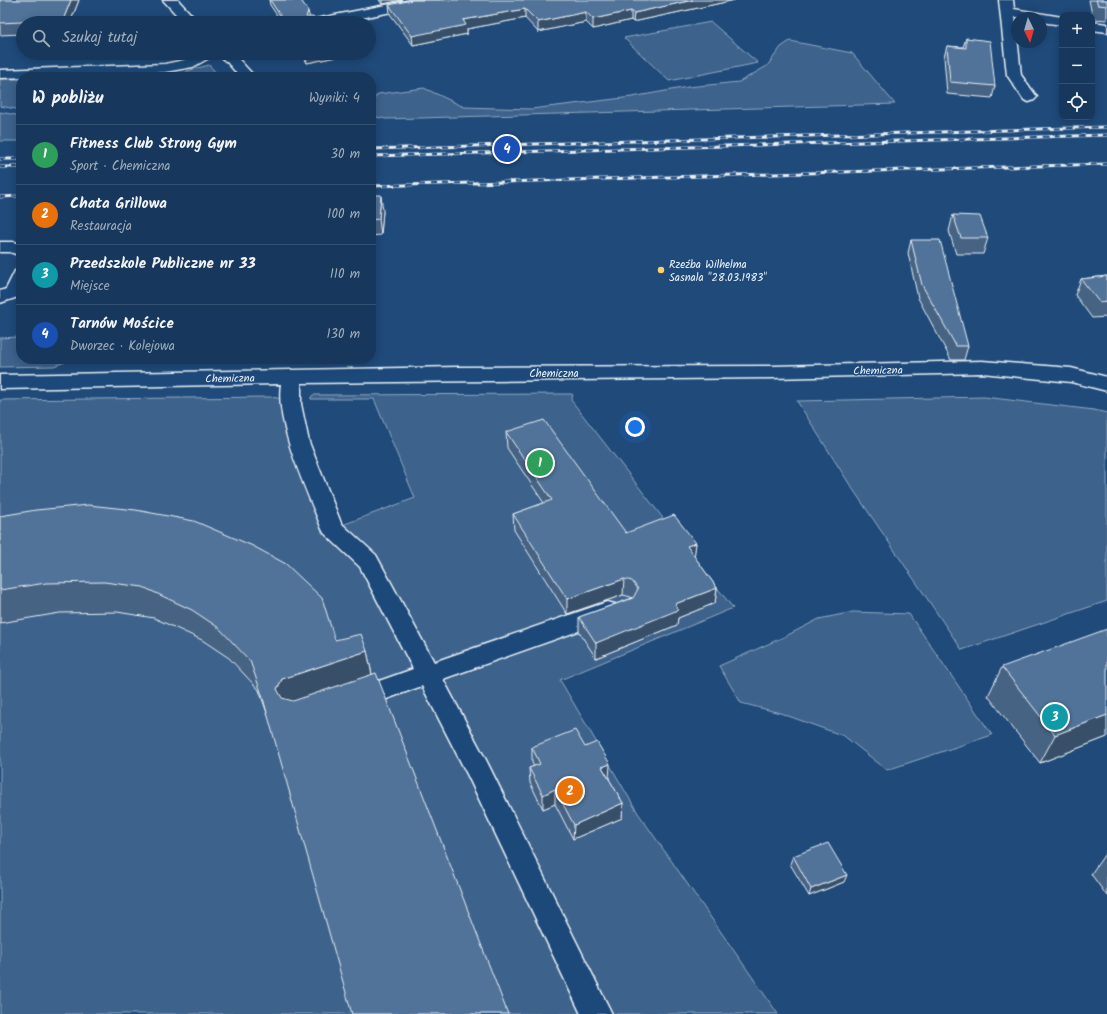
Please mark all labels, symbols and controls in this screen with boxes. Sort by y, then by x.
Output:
north arrow [1011,12,1047,48]
map controls [1059,12,1095,120]
button: + [1059,12,1095,48]
search box [16,16,376,60]
text: Szukaj tutaj [62,26,137,50]
icon: search [30,27,52,49]
button: − [1059,48,1095,84]
button: locate [1059,84,1095,120]
text: W pobliżu [32,85,103,112]
text: Wyniki: 4 [309,88,360,109]
text: Fitness Club Strong Gym [70,132,237,156]
pin: 4 [494,134,520,164]
text: 1 [43,144,47,165]
text: 30 m [331,144,360,165]
text: Sport · Chemiczna [70,156,170,177]
text: Chata Grillowa [70,192,167,216]
text: 2 [41,204,49,225]
text: 100 m [327,204,360,225]
text: Restauracja [70,216,132,237]
text: Przedszkole Publiczne nr 33 [70,252,256,276]
place label: Rzeźba Wilhelma Sasnala "28.03.1983" [669,256,767,287]
text: 3 [41,264,49,285]
text: 110 m [330,264,360,285]
marker: Rzeźba Wilhelma Sasnala "28.03.1983" [656,265,666,275]
text: Miejsce [70,276,110,297]
text: Tarnów Mościce [70,312,174,336]
text: 4 [41,324,49,345]
text: 130 m [326,324,360,345]
text: Dworzec · Kolejowa [70,336,175,357]
street label: Chemiczna [853,362,903,380]
street label: Chemiczna [529,365,579,383]
street label: Chemiczna [205,370,255,388]
your location [625,417,645,437]
pin: 1 [527,448,553,478]
pin: 3 [1042,702,1068,732]
pin: 2 [557,776,583,806]

